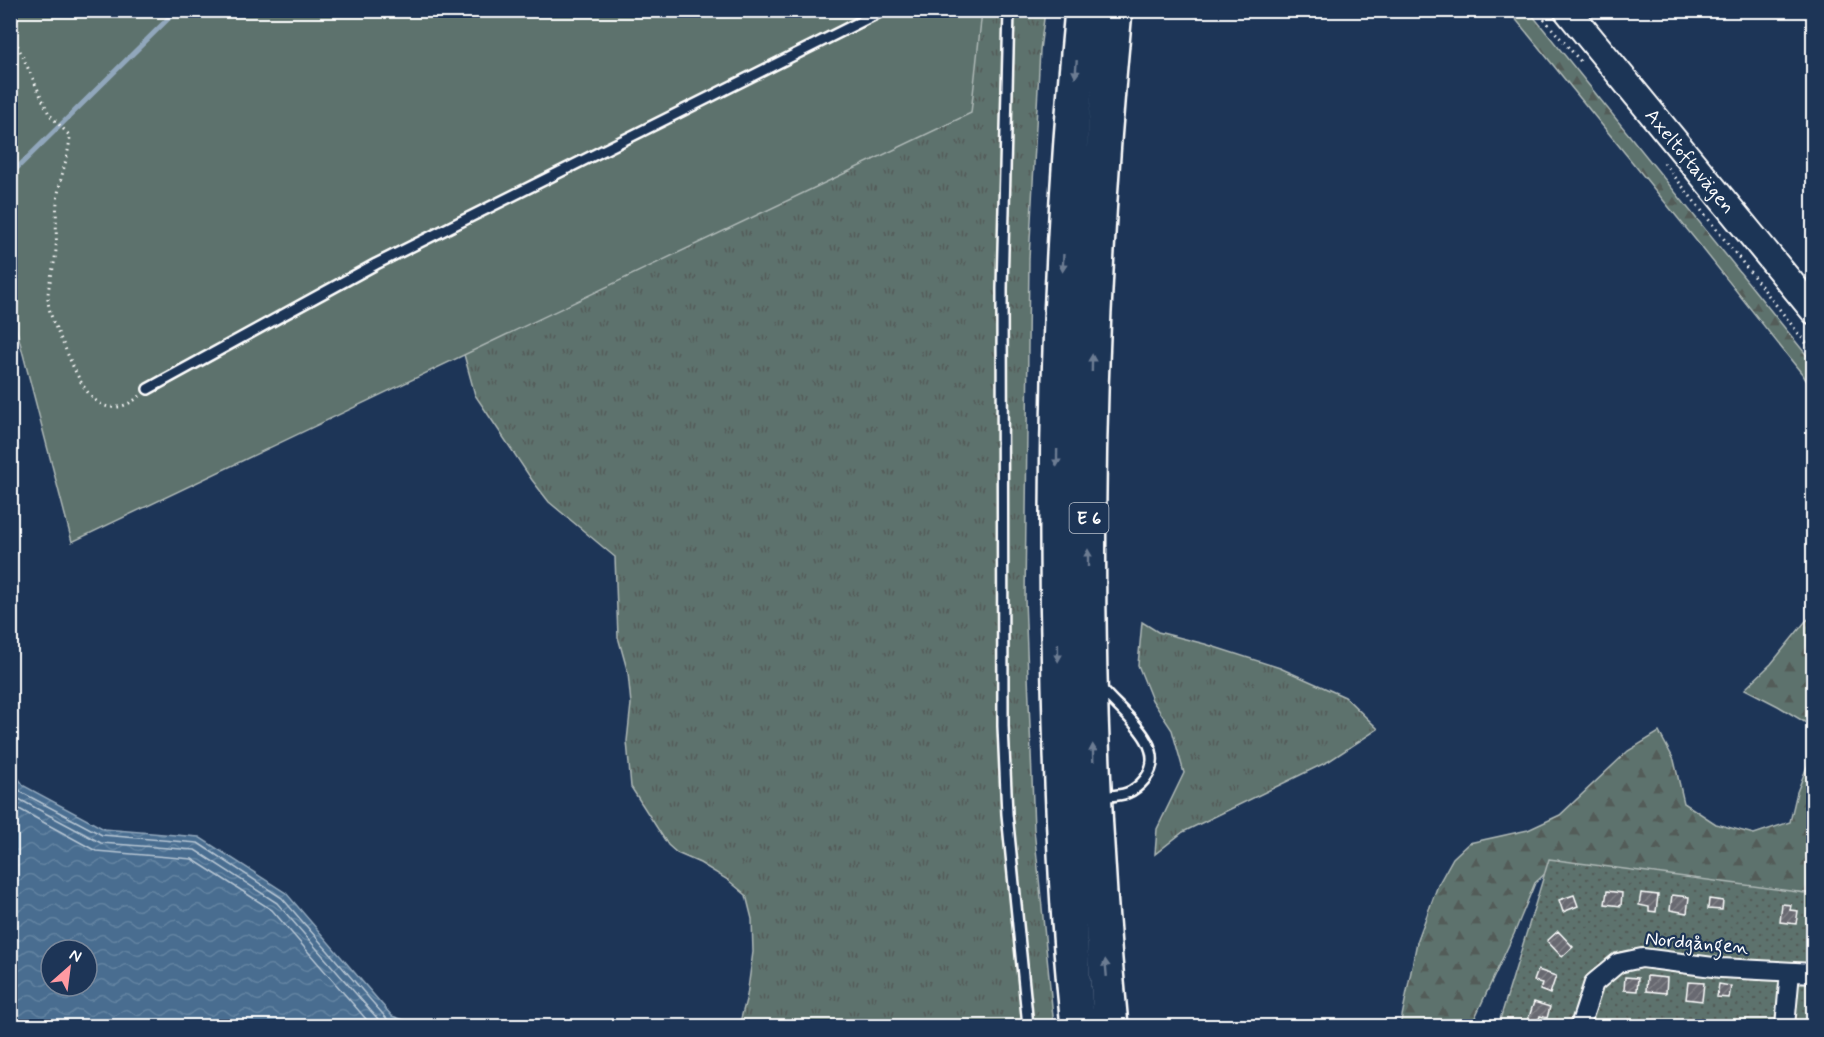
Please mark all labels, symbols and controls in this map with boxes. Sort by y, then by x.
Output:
one-way arrow [1071,59,1081,78]
street label: Axeltoftavägen [1638,103,1741,220]
one-way arrow [1058,254,1068,273]
one-way arrow [1087,353,1096,372]
one-way arrow [1052,449,1062,468]
road number: E 6 [1070,503,1108,533]
one-way arrow [1083,548,1093,567]
one-way arrow [1053,644,1063,663]
one-way arrow [1089,743,1098,762]
street label: Nordgången [1644,926,1750,963]
north arrow [39,938,99,998]
text: N [66,944,85,968]
one-way arrow [1101,959,1111,978]

